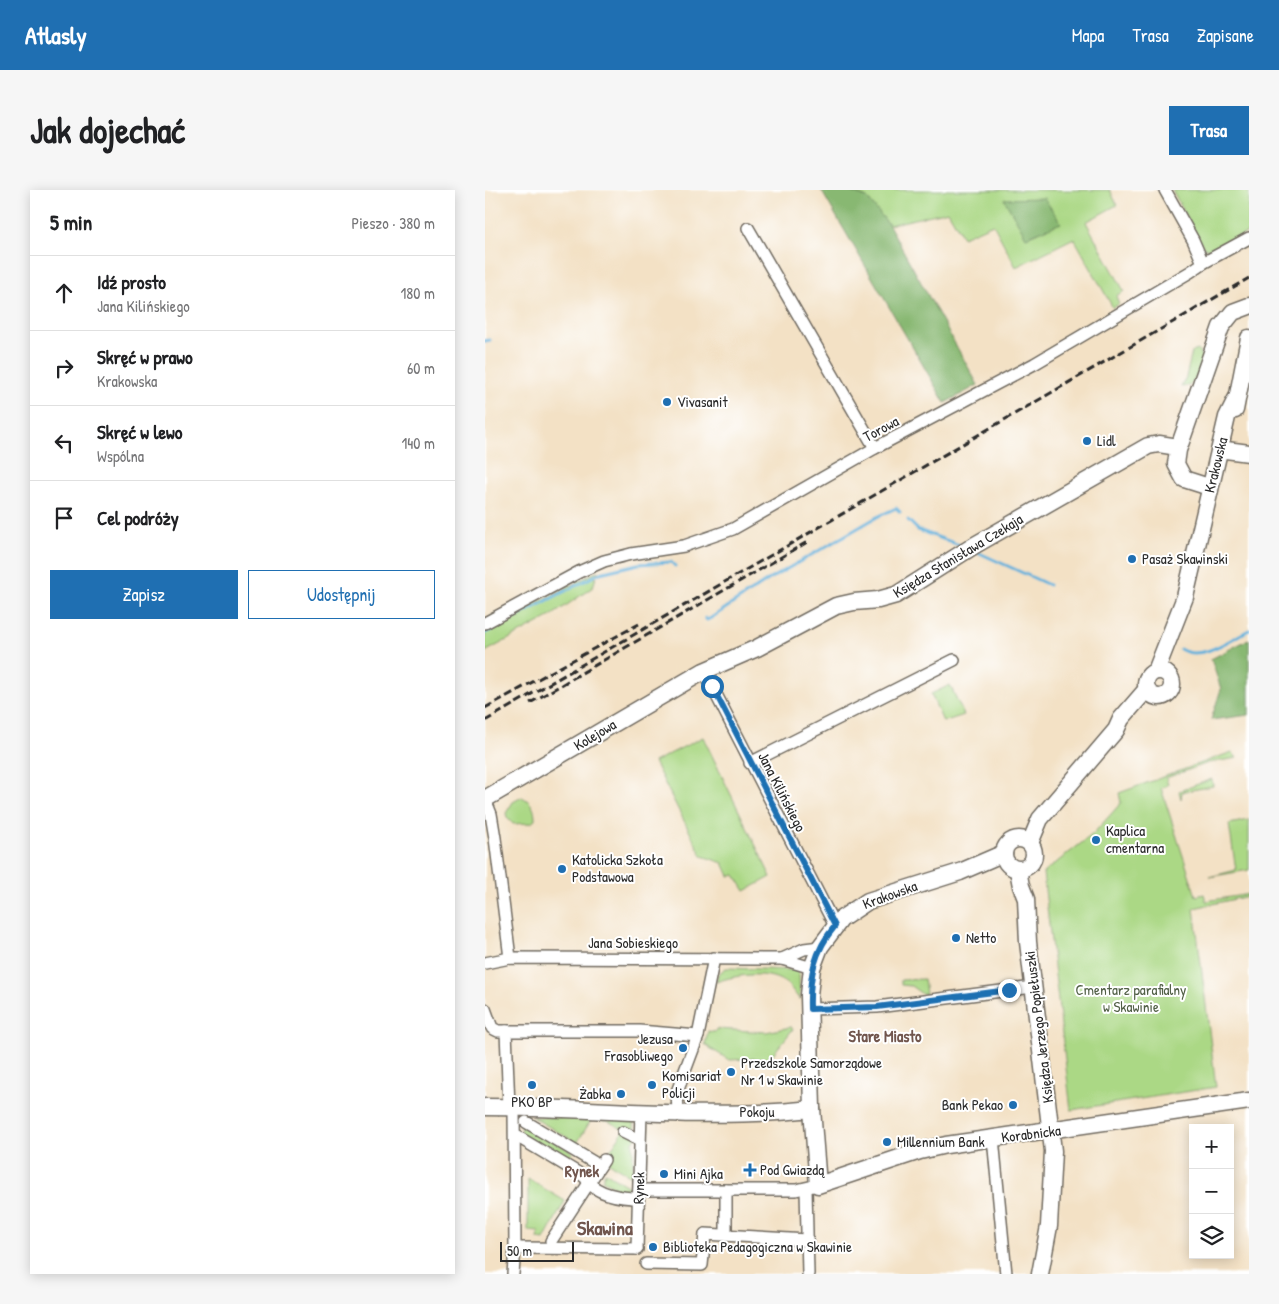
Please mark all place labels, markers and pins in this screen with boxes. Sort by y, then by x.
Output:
place label: Vivasanit [677,391,728,412]
marker: Vivasanit [661,396,673,408]
place label: Lidl [1097,430,1116,451]
marker: Lidl [1081,435,1093,447]
place label: Pasaż Skawinski [1142,548,1228,569]
marker: Pasaż Skawinski [1126,553,1138,565]
place label: Kaplica cmentarna [1106,820,1164,858]
marker: Kaplica cmentarna [1090,834,1102,846]
place label: Katolicka Szkoła Podstawowa [572,849,663,887]
marker: Katolicka Szkoła Podstawowa [556,863,568,875]
place label: Netto [966,927,996,948]
marker: Netto [950,932,962,944]
place label: Jezusa Frasobliwego [604,1028,673,1066]
marker: Jezusa Frasobliwego [677,1042,689,1054]
place label: Przedszkole Samorządowe Nr 1 w Skawinie [741,1052,882,1090]
place label: Komisariat Policji [662,1065,722,1103]
marker: Przedszkole Samorządowe Nr 1 w Skawinie [725,1066,737,1078]
marker: PKO BP [526,1079,538,1091]
marker: Komisariat Policji [646,1079,658,1091]
place label: Żabka [579,1083,611,1104]
marker: Żabka [615,1088,627,1100]
place label: PKO BP [511,1091,553,1112]
place label: Bank Pekao [942,1094,1003,1115]
marker: Bank Pekao [1007,1099,1019,1111]
place label: Millennium Bank [897,1131,985,1152]
marker: Millennium Bank [881,1136,893,1148]
place label: Pod Gwiazdą [760,1159,825,1180]
place label: Mini Ajka [674,1163,723,1184]
marker: Pod Gwiazdą [744,1164,756,1176]
marker: Mini Ajka [658,1168,670,1180]
place label: Biblioteka Pedagogiczna w Skawinie [663,1236,852,1257]
marker: Biblioteka Pedagogiczna w Skawinie [647,1241,659,1253]

